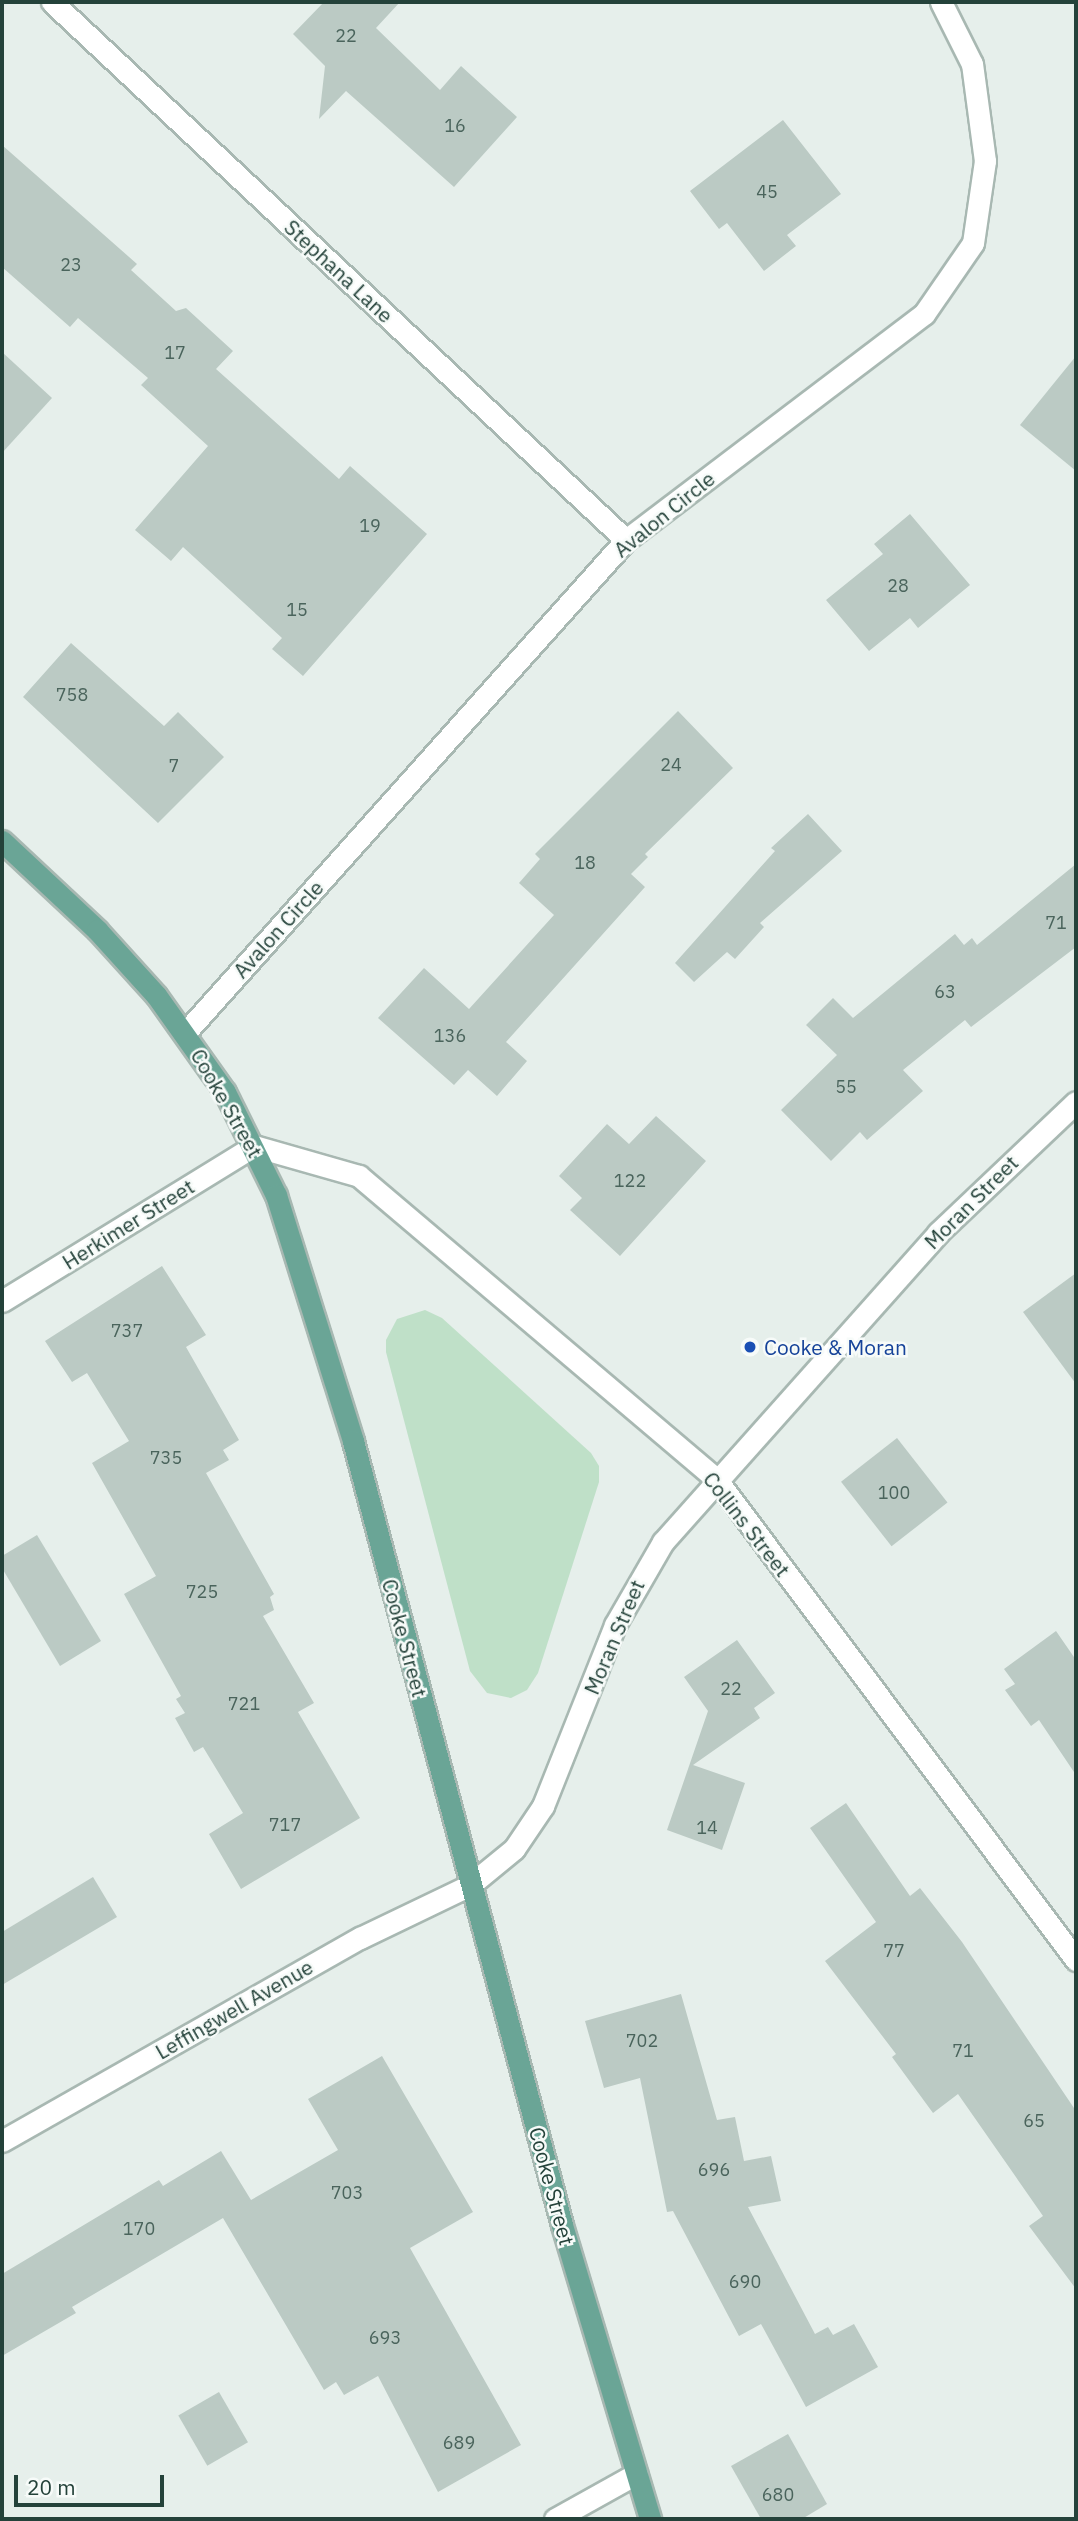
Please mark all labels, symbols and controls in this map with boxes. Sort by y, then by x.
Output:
house number: 22 [335,25,357,47]
house number: 16 [444,115,466,137]
house number: 45 [756,181,778,203]
street label: Stephana Lane [279,214,399,328]
house number: 23 [60,254,82,276]
house number: 17 [164,342,186,364]
street label: Avalon Circle [608,466,720,562]
house number: 19 [359,515,381,537]
house number: 28 [887,575,909,597]
house number: 15 [286,599,308,621]
house number: 758 [56,684,88,706]
house number: 24 [660,754,682,776]
house number: 7 [169,755,179,777]
house number: 18 [574,852,596,874]
street label: Avalon Circle [228,875,328,983]
house number: 71 [1045,912,1067,934]
house number: 63 [934,981,956,1003]
house number: 136 [434,1025,466,1047]
street label: Cooke Street [186,1044,268,1162]
house number: 55 [835,1076,857,1098]
street label: Moran Street [919,1150,1023,1254]
house number: 122 [614,1170,646,1192]
street label: Herkimer Street [57,1173,199,1275]
house number: 737 [111,1320,143,1342]
place label: Cooke & Moran [764,1334,907,1360]
marker: Cooke & Moran [742,1339,758,1355]
house number: 735 [150,1447,182,1469]
street label: Collins Street [698,1467,796,1581]
house number: 100 [878,1482,910,1504]
street label: Cooke Street [377,1576,433,1700]
street label: Moran Street [579,1576,649,1698]
house number: 725 [186,1581,218,1603]
house number: 22 [720,1678,742,1700]
house number: 721 [228,1693,260,1715]
house number: 717 [269,1814,301,1836]
house number: 14 [696,1817,718,1839]
house number: 77 [883,1940,905,1962]
street label: Leffingwell Avenue [151,1954,317,2064]
house number: 702 [626,2030,658,2052]
house number: 71 [952,2040,974,2062]
house number: 65 [1023,2110,1045,2132]
street label: Cooke Street [524,2124,580,2248]
house number: 696 [698,2159,730,2181]
house number: 703 [331,2182,363,2204]
house number: 170 [123,2218,155,2240]
house number: 690 [729,2271,761,2293]
house number: 693 [369,2327,401,2349]
house number: 689 [443,2432,475,2454]
scale bar [18,2462,168,2506]
text: 20 m [27,2473,76,2501]
house number: 680 [762,2484,794,2506]

